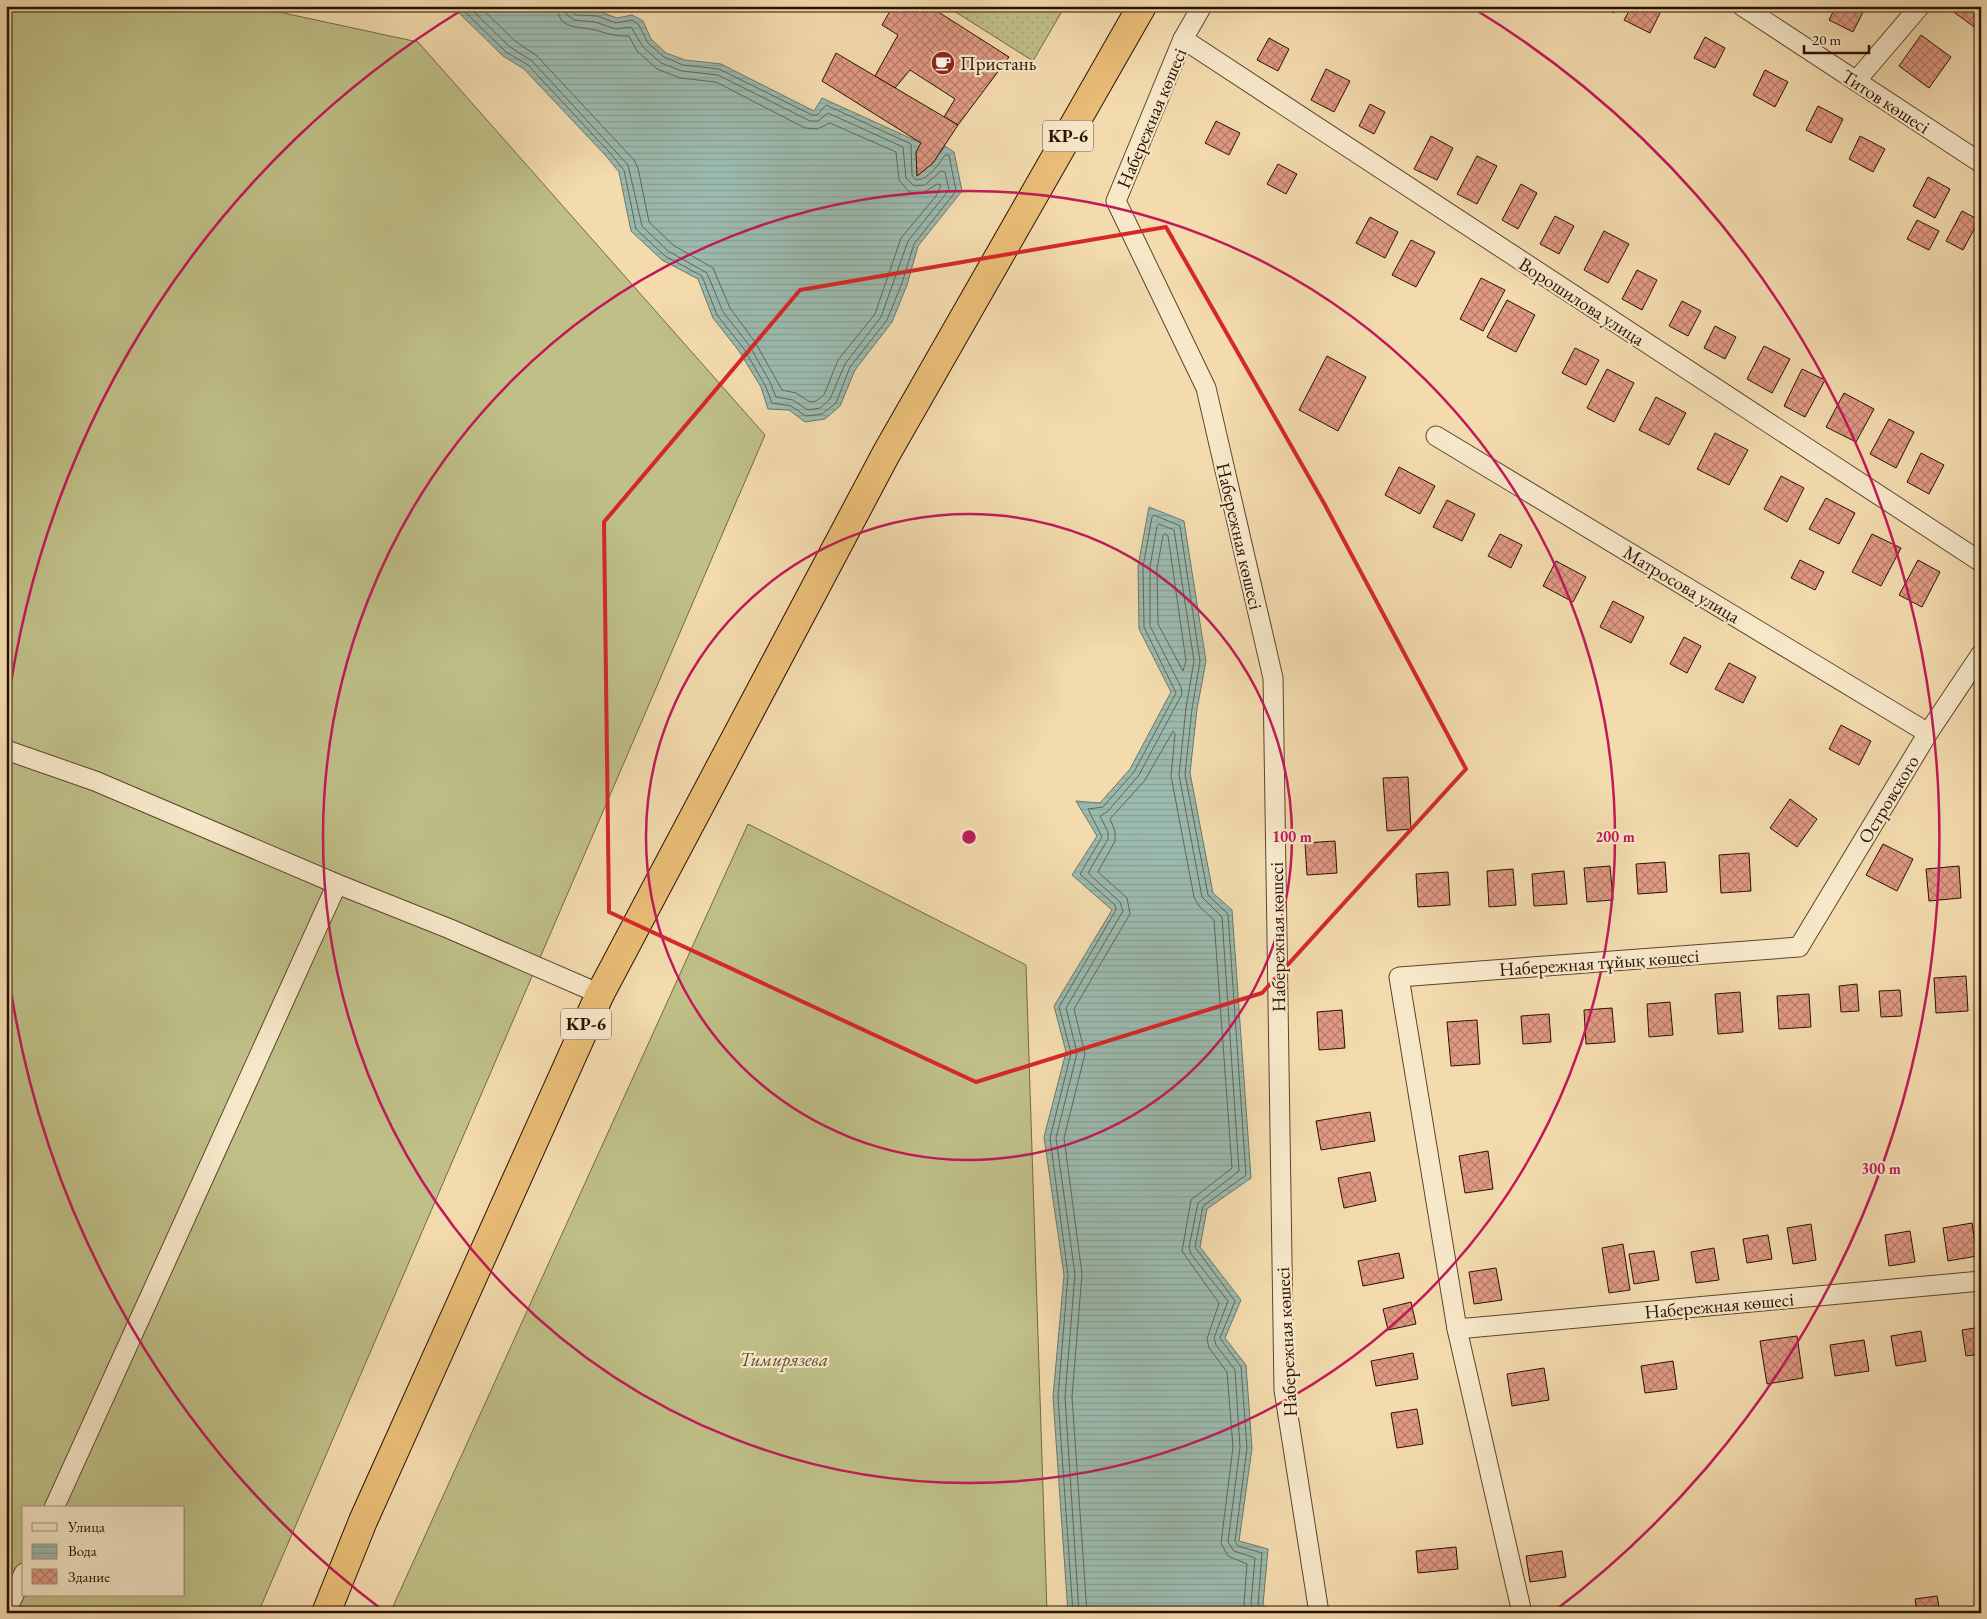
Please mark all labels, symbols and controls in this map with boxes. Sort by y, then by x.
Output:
scale bar [1804,22,1870,54]
text: 20 m [1812,30,1841,49]
street label: Набережная көшесі [1111,44,1192,192]
cafe icon: Пристань [930,50,956,76]
place label: Пристань [960,51,1037,76]
street label: Титов көшесі [1837,63,1935,140]
road number: KP-6 [1043,120,1093,152]
street label: Ворошилова улица [1514,251,1650,352]
street label: Набережная көшесі [1210,460,1269,612]
street label: Матросова улица [1619,540,1745,629]
street label: Островского [1852,750,1925,848]
text: 100 m [1272,827,1312,846]
text: 200 m [1595,827,1635,846]
centre of rings [960,828,978,846]
street label: Набережная көшесі [1264,861,1291,1012]
street label: Набережная тұйық көшесі [1498,943,1700,982]
road number: KP-6 [561,1009,611,1040]
text: 300 m [1861,1159,1901,1178]
street label: Набережная көшесі [1270,1266,1303,1418]
street label: Набережная көшесі [1643,1286,1795,1324]
park label: Тимирязева [740,1347,828,1372]
legend [22,1506,185,1596]
text: Улица [67,1517,105,1536]
text: Вода [68,1541,97,1560]
text: Здание [68,1567,110,1586]

